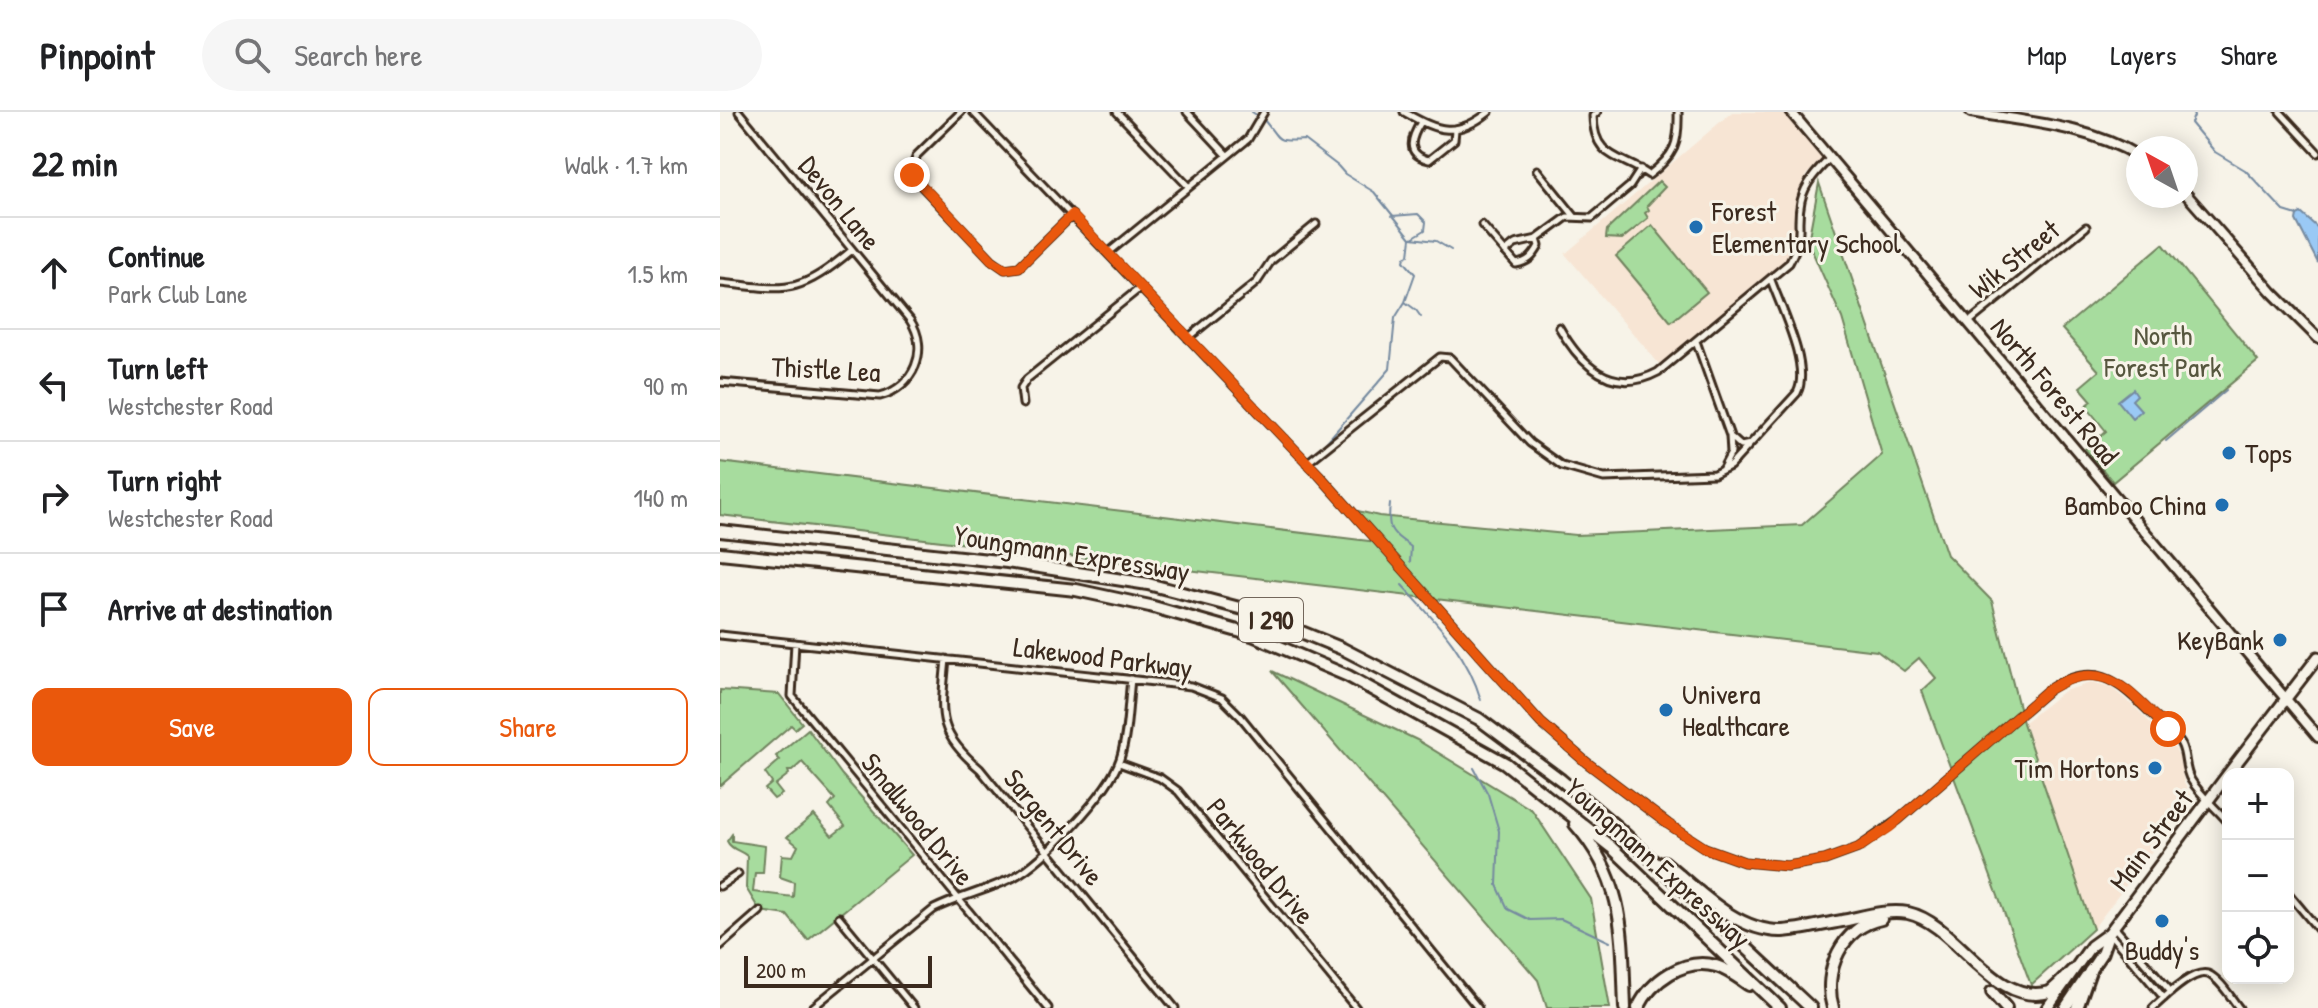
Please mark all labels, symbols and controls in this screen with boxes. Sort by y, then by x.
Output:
search box [202,19,762,91]
text: Pinpoint [40,29,154,81]
icon: search [230,33,274,77]
text: Search here [294,35,423,75]
text: Map [2027,36,2067,74]
text: Layers [2111,36,2176,74]
text: Share [2220,36,2278,74]
north arrow [2126,136,2198,208]
text: 22 min [32,141,118,187]
text: Walk · 1.7 km [565,147,688,182]
street label: Devon Lane [790,148,890,258]
route end [894,157,930,193]
place label: Forest Elementary School [1711,192,1902,262]
street label: Wik Street [1961,210,2068,307]
marker: Forest Elementary School [1687,218,1705,236]
text: Continue [108,236,205,276]
icon: ahead [32,251,76,295]
text: 1.5 km [628,256,688,291]
text: Park Club Lane [108,276,248,311]
street label: North Forest Road [1982,309,2128,473]
park label: North Forest Park [2103,316,2222,386]
street label: Thistle Lea [771,347,881,391]
text: Turn left [108,348,207,388]
icon: left [32,363,76,407]
text: 90 m [643,368,688,403]
text: Westchester Road [108,388,273,423]
place label: Tops [2245,434,2292,472]
marker: Tops [2220,444,2238,462]
text: Turn right [108,460,221,500]
icon: right [32,475,76,519]
text: 140 m [634,480,688,515]
place label: Bamboo China [2064,486,2206,524]
marker: Bamboo China [2213,496,2231,514]
text: Westchester Road [108,500,273,535]
street label: Youngmann Expressway [952,516,1193,590]
icon: arrive [32,587,76,631]
text: Arrive at destination [108,589,333,629]
road number: I 290 [1239,598,1303,642]
place label: KeyBank [2177,621,2264,659]
street label: Lakewood Parkway [1012,627,1195,687]
marker: KeyBank [2271,631,2289,649]
place label: Univera Healthcare [1682,675,1790,745]
button: Save [32,688,352,766]
button: Share [368,688,688,766]
marker: Univera Healthcare [1657,701,1675,719]
route start [2150,711,2186,747]
street label: Smallwood Drive [853,745,983,893]
place label: Tim Hortons [2015,749,2139,787]
marker: Tim Hortons [2146,759,2164,777]
street label: Sargent Drive [995,761,1113,893]
map controls [2222,768,2294,984]
button: + [2222,768,2294,840]
street label: Youngmann Expressway [1557,769,1759,957]
street label: Main Street [2100,781,2202,899]
street label: Parkwood Drive [1198,790,1324,932]
button: − [2222,840,2294,912]
marker: Buddy's [2153,912,2171,930]
button: locate [2222,912,2294,984]
place label: Buddy's [2125,931,2199,969]
scale bar [744,952,932,988]
text: 200 m [756,955,806,985]

